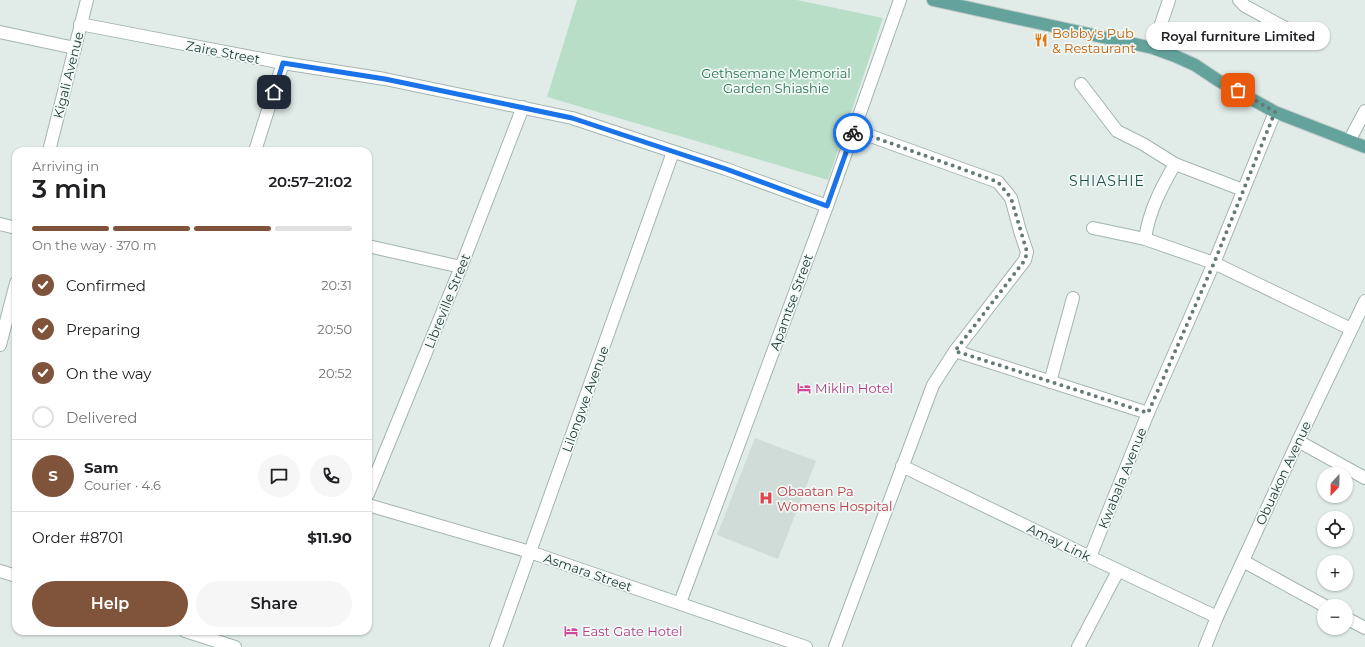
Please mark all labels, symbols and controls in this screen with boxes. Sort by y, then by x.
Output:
callout: Royal furniture Limited [1146,22,1330,50]
place label: Bobby's Pub & Restaurant [1052,25,1136,56]
text: Royal furniture Limited [1161,28,1315,44]
street label: Kigali Avenue [49,30,87,120]
restaurant icon: Bobby's Pub & Restaurant [1033,32,1049,48]
street label: Zaire Street [185,37,261,67]
park label: Gethsemane Memorial Garden Shiashie [701,65,851,96]
pin [1221,73,1255,107]
pin [257,75,291,109]
icon: bag [1227,79,1249,101]
icon: home [263,81,285,103]
courier [833,113,873,153]
icon: bike [842,122,864,144]
text: Arriving in [32,158,99,174]
text: 20:57–21:02 [268,172,352,191]
district label: SHIASHIE [1069,172,1145,190]
text: 3 min [32,173,107,205]
text: On the way · 370 m [32,237,157,253]
street label: Libreville Street [421,251,473,351]
street label: Apamtse Street [766,251,816,353]
icon: check [32,274,54,296]
text: Confirmed [66,276,146,295]
text: 20:31 [321,277,352,293]
icon: check [32,318,54,340]
text: Preparing [66,320,141,339]
text: 20:50 [317,321,352,337]
street label: Lilongwe Avenue [558,343,612,454]
icon: check [32,362,54,384]
text: On the way [66,364,151,383]
text: 20:52 [319,365,352,381]
hotel icon: Miklin Hotel [796,380,812,396]
place label: Miklin Hotel [815,380,893,396]
text: Delivered [66,408,138,427]
street label: Obuakon Avenue [1252,418,1314,528]
street label: Kwabala Avenue [1094,425,1150,531]
button: chat [258,455,300,497]
button: phone [310,455,352,497]
text: Sam [84,458,119,477]
text: S [48,466,58,485]
north arrow [1317,467,1353,503]
map controls [1317,467,1353,635]
text: Courier · 4.6 [84,477,161,493]
place label: Obaatan Pa Womens Hospital [777,483,893,514]
hospital icon: Obaatan Pa Womens Hospital [758,490,774,506]
button: locate [1317,511,1353,547]
street label: Amay Link [1025,520,1094,564]
text: Order #8701 [32,528,123,547]
text: $11.90 [307,528,352,547]
street label: Asmara Street [542,549,634,595]
button: + [1317,555,1353,591]
button: Help [32,581,188,627]
button: Share [196,581,352,627]
button: − [1317,599,1353,635]
hotel icon: East Gate Hotel [563,623,579,639]
place label: East Gate Hotel [582,623,682,639]

